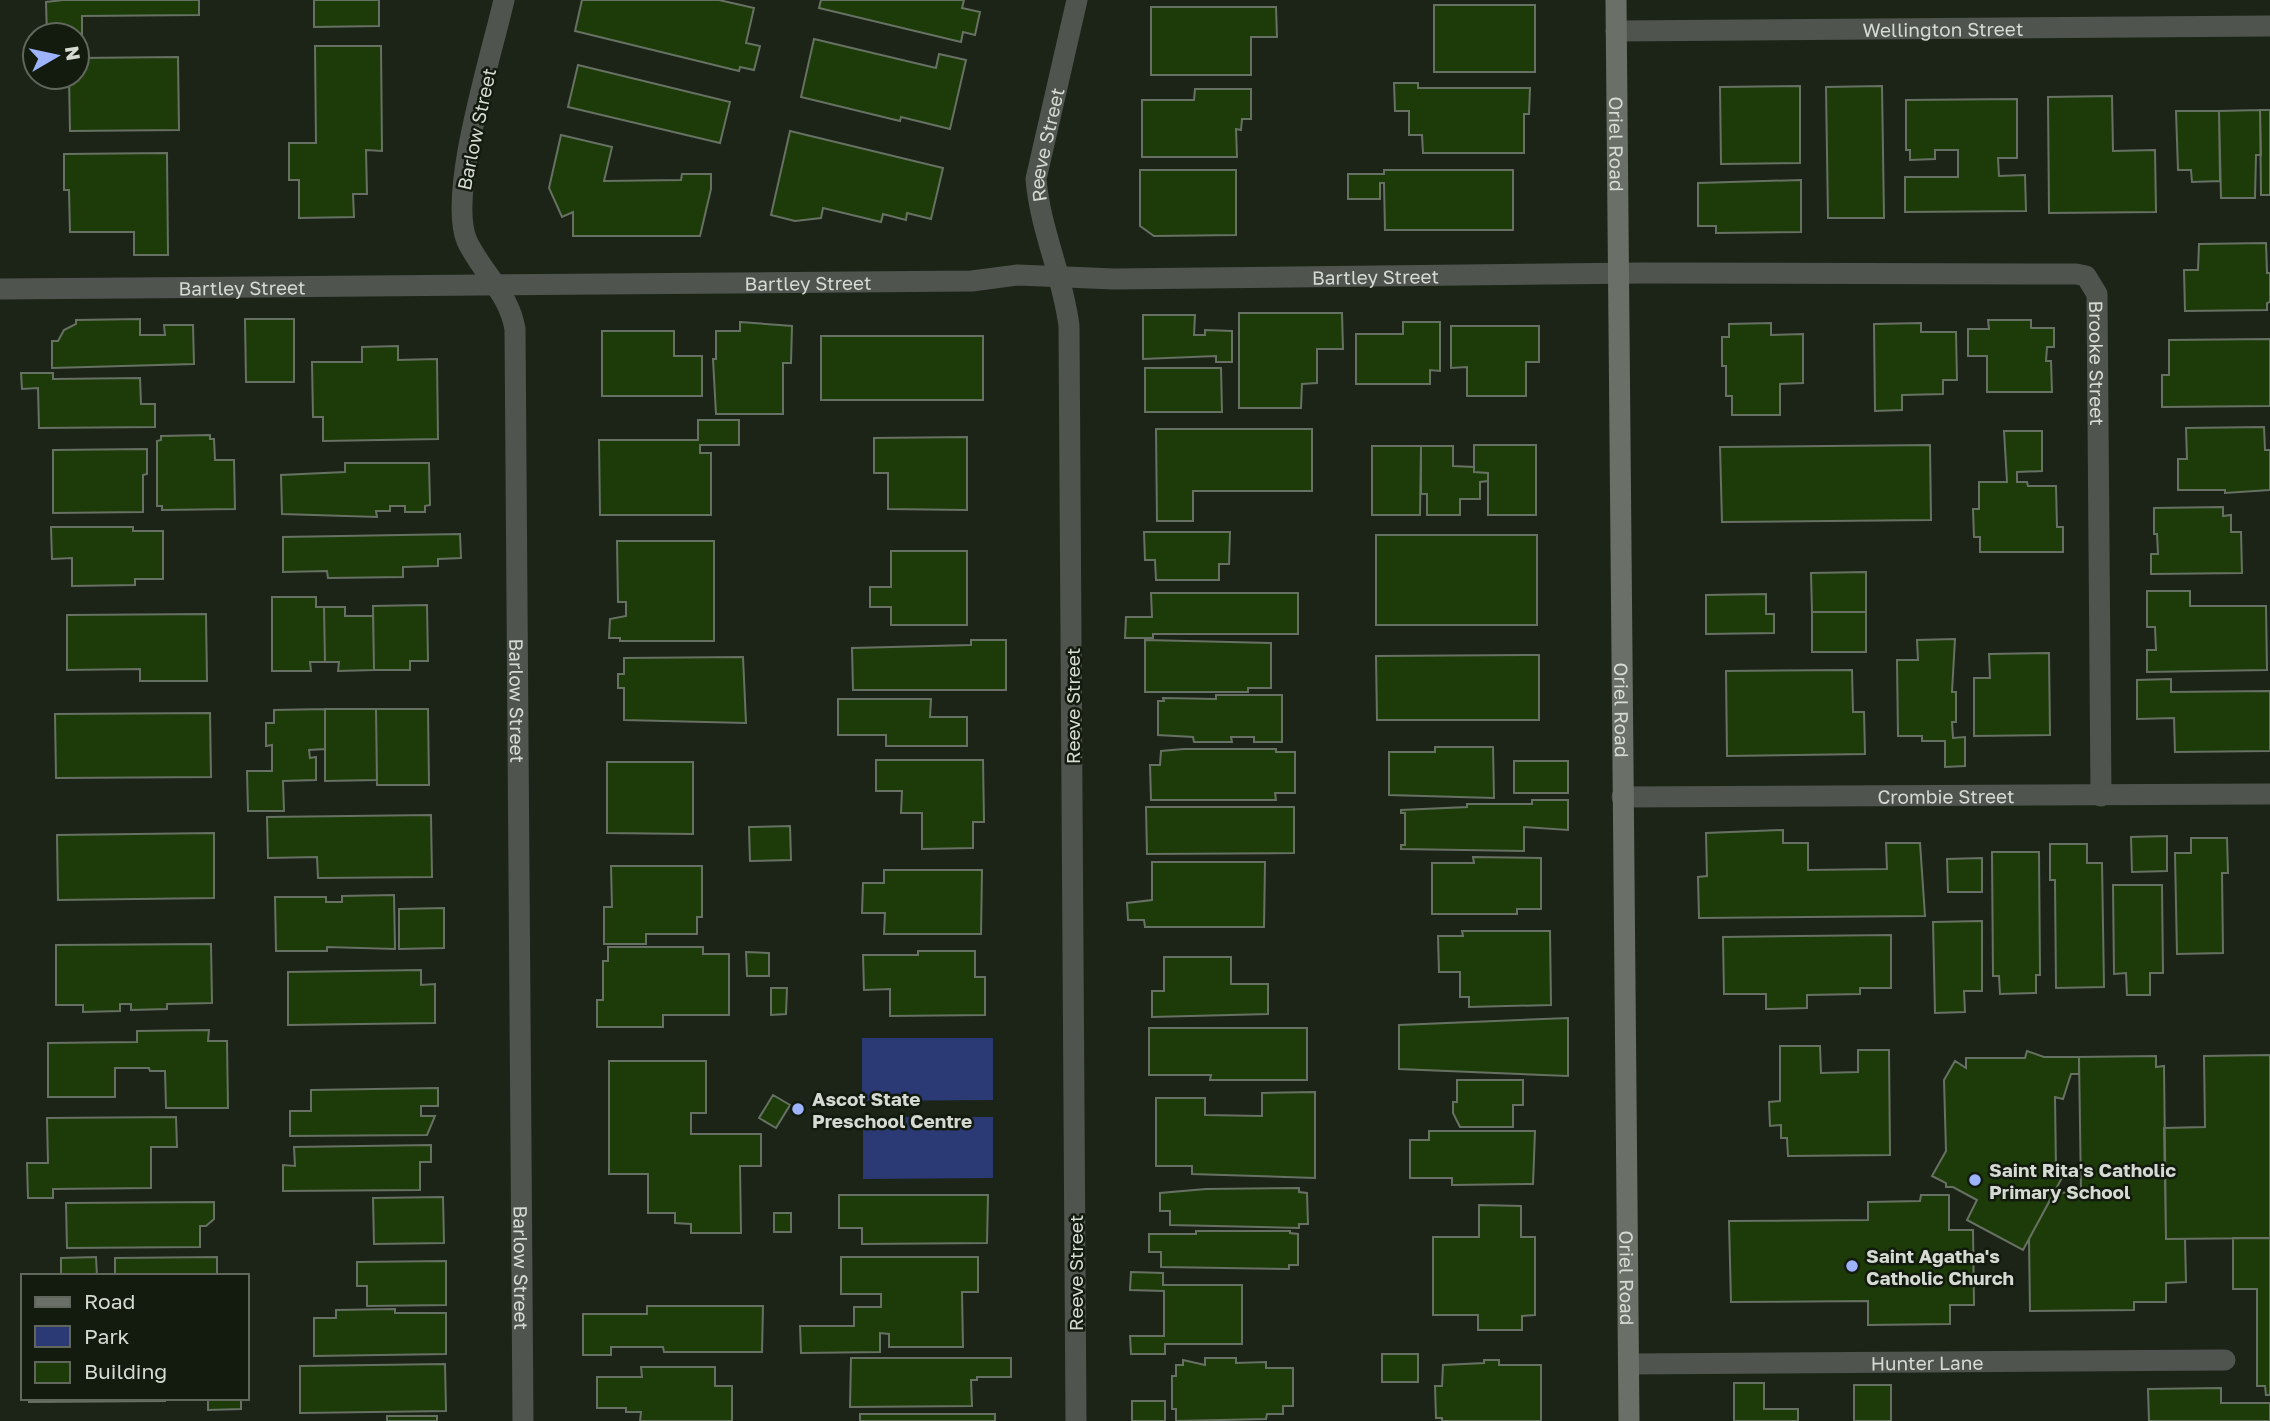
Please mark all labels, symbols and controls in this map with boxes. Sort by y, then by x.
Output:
street label: Wellington Street [1862,16,2024,41]
north arrow [21,21,91,91]
text: N [61,44,86,62]
street label: Barlow Street [452,66,500,192]
street label: Reeve Street [1024,85,1068,204]
street label: Oriel Road [1605,96,1629,192]
street label: Bartley Street [1312,264,1439,288]
street label: Bartley Street [744,270,872,294]
street label: Bartley Street [178,275,306,299]
street label: Brooke Street [2086,300,2110,426]
street label: Barlow Street [506,638,530,763]
street label: Reeve Street [1061,648,1084,764]
street label: Oriel Road [1611,662,1634,758]
street label: Crombie Street [1877,784,2015,807]
place label: Ascot State Preschool Centre [812,1087,972,1132]
marker: Ascot State Preschool Centre [790,1101,806,1117]
place label: Saint Rita's Catholic Primary School [1989,1158,2176,1203]
marker: Saint Rita's Catholic Primary School [1967,1172,1983,1188]
street label: Barlow Street [510,1205,534,1330]
street label: Reeve Street [1064,1215,1087,1331]
street label: Oriel Road [1616,1230,1640,1326]
place label: Saint Agatha's Catholic Church [1866,1244,2014,1289]
marker: Saint Agatha's Catholic Church [1844,1258,1860,1274]
legend [21,1274,248,1400]
text: Road [84,1288,135,1314]
text: Park [84,1323,130,1349]
street label: Hunter Lane [1871,1350,1983,1374]
text: Building [84,1358,167,1384]

